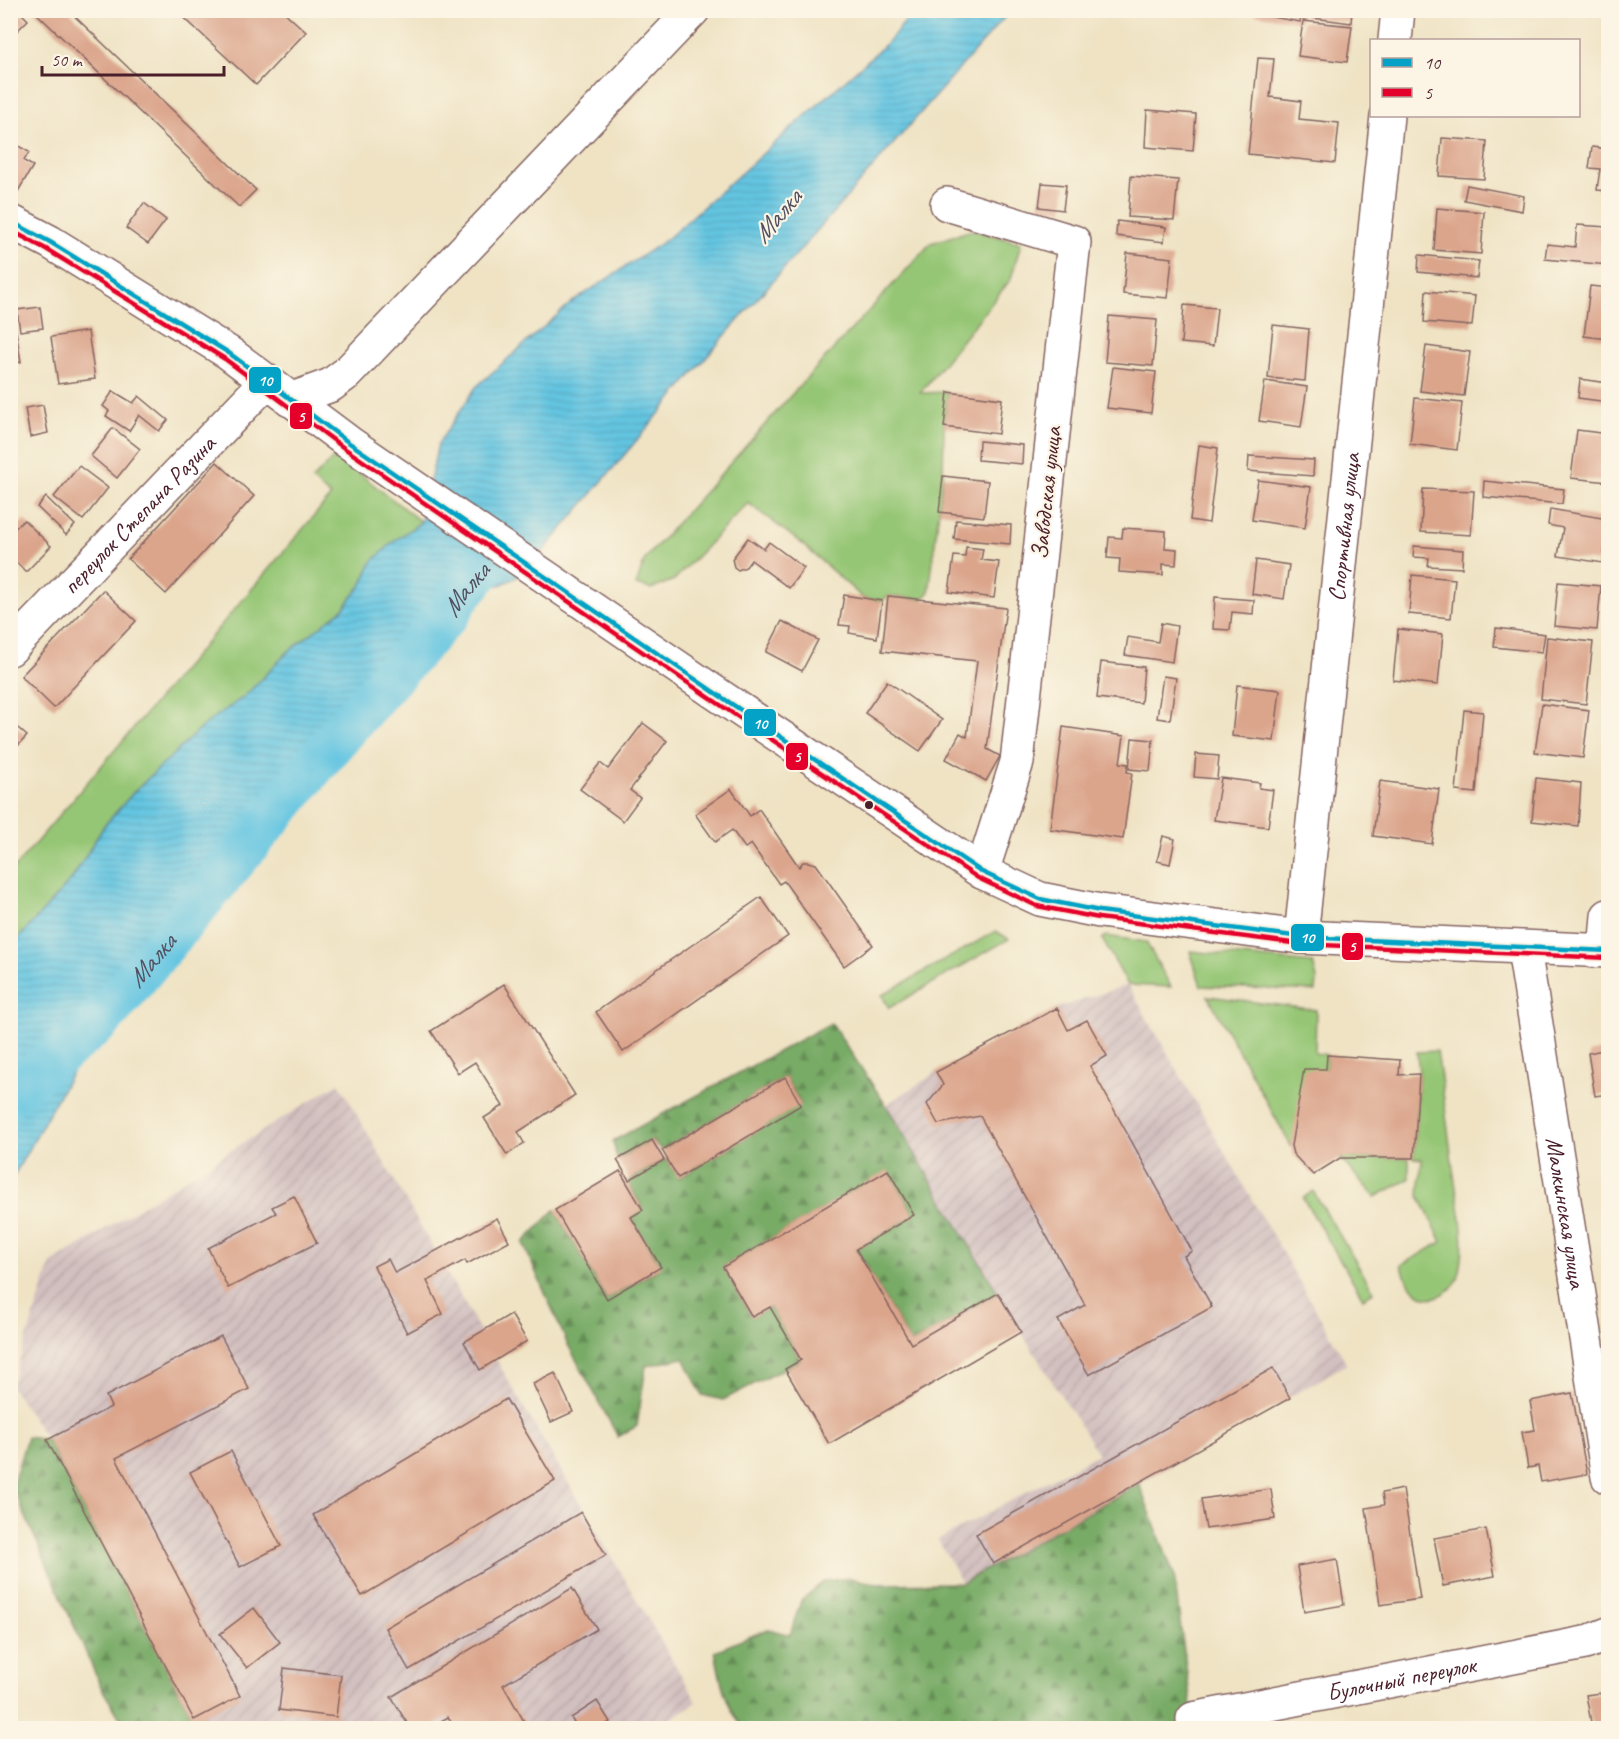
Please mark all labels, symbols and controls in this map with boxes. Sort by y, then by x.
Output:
scale bar [42,39,224,77]
legend [1370,39,1580,117]
text: 50 m [51,49,84,71]
text: 10 [1424,52,1442,74]
text: 5 [1424,82,1433,104]
water label: Малка [745,180,811,250]
line badge: 10 [248,366,282,394]
text: 10 [258,371,274,391]
line badge: 5 [289,402,313,430]
text: 5 [298,407,307,427]
street label: Заводская улица [1024,424,1068,561]
street label: переулок Степана Разина [56,428,223,601]
street label: Спортивная улица [1321,450,1367,603]
water label: Малка [434,554,498,623]
line badge: 10 [743,708,777,737]
text: 10 [753,714,769,734]
line badge: 5 [785,742,809,771]
text: 5 [794,747,803,767]
unlabelled marker [863,799,875,811]
line badge: 10 [1290,923,1325,952]
water label: Малка [119,925,185,994]
text: 10 [1300,928,1316,948]
line badge: 5 [1341,932,1364,961]
text: 5 [1349,937,1358,957]
street label: Малкинская улица [1539,1135,1593,1292]
street label: Булочный переулок [1324,1649,1480,1708]

